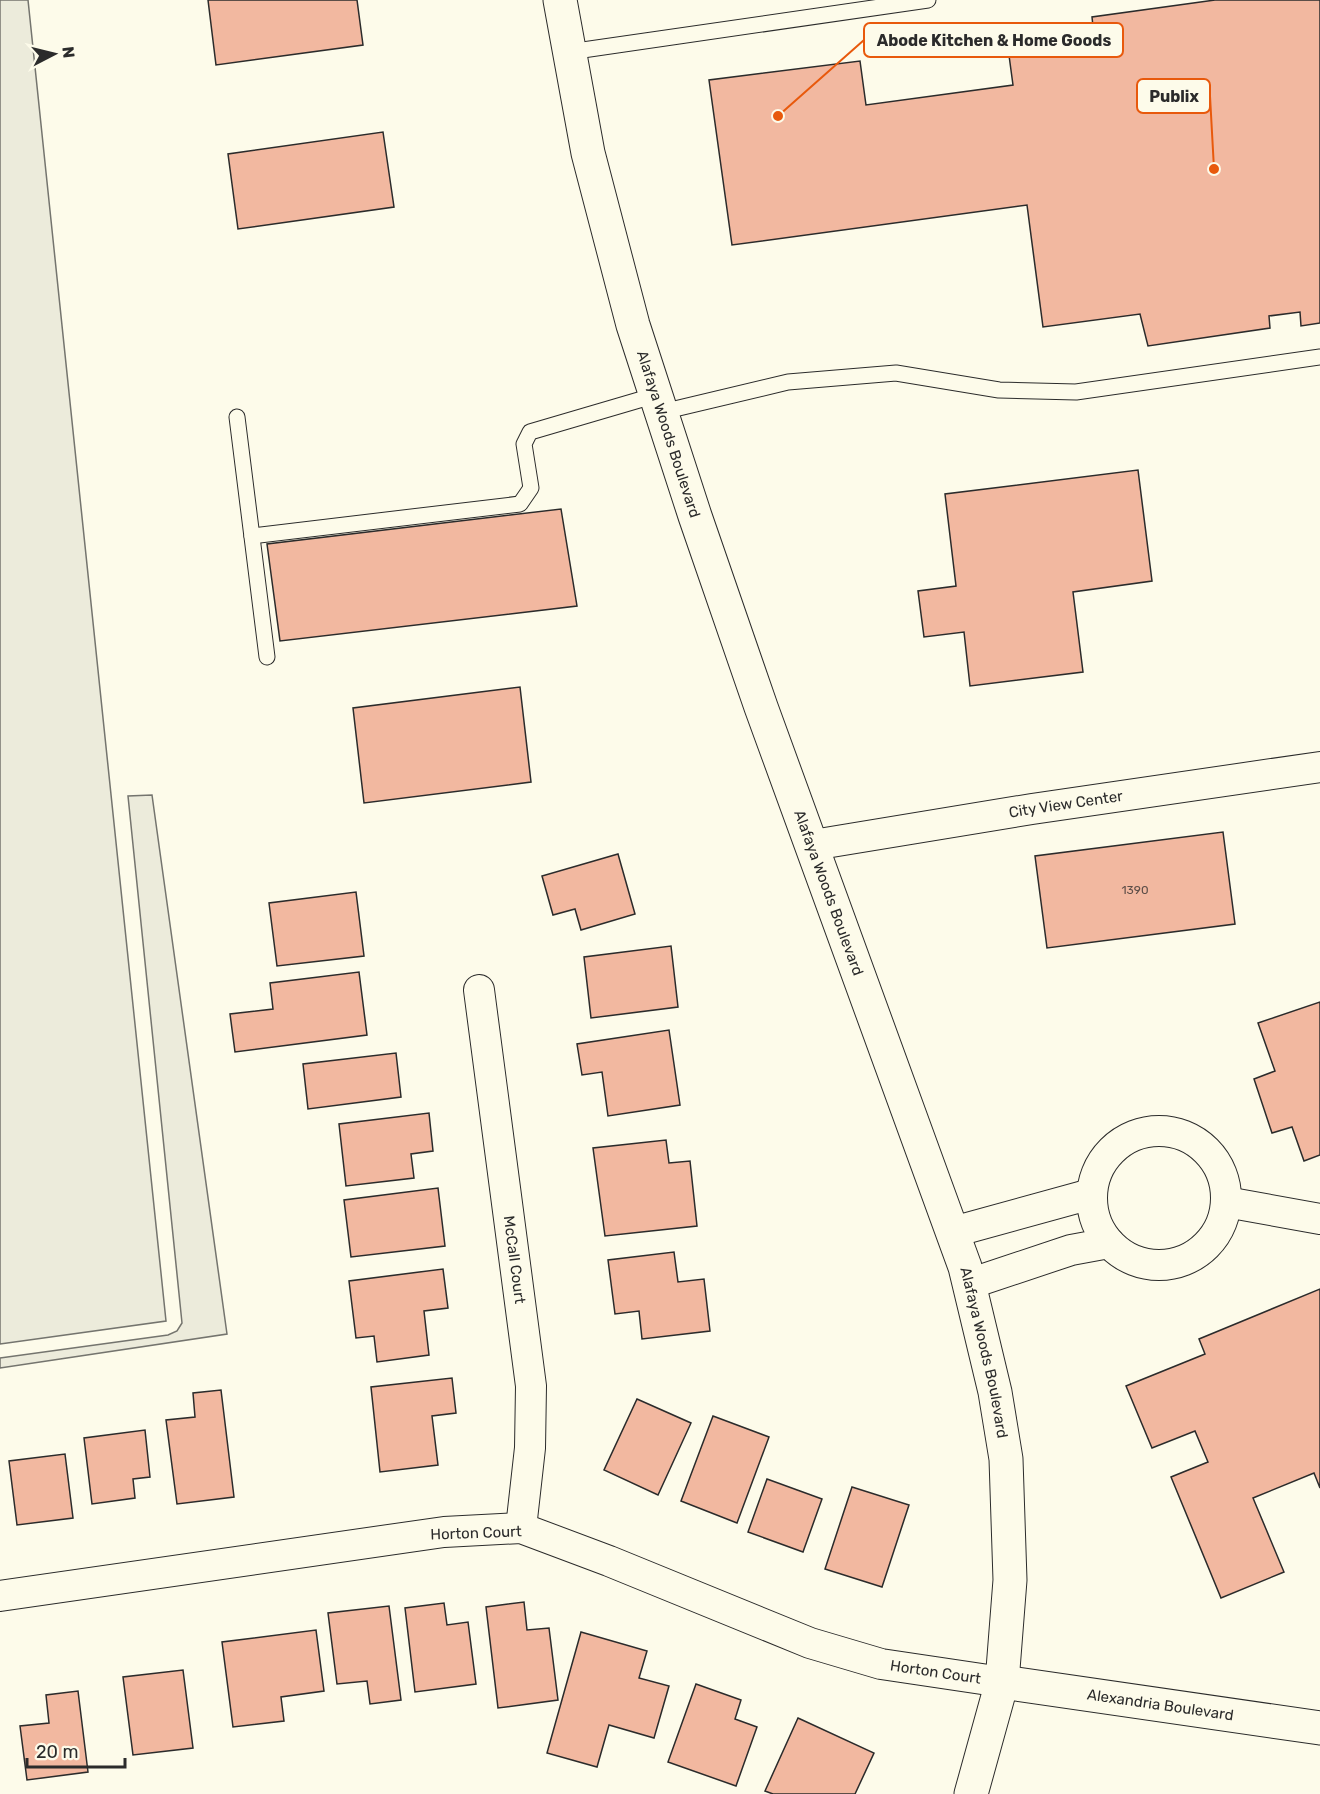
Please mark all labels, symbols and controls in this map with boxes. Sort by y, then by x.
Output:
callout: Abode Kitchen & Home Goods [864,23,1123,57]
north arrow [24,24,84,84]
text: Abode Kitchen & Home Goods [877,31,1111,50]
text: N [58,45,79,59]
callout: Publix [1137,79,1210,113]
text: Publix [1149,87,1199,106]
street label: Alafaya Woods Boulevard [633,348,704,520]
street label: City View Center [1007,787,1124,822]
street label: Alafaya Woods Boulevard [790,808,867,978]
house number: 1390 [1121,883,1149,897]
street label: McCall Court [500,1215,529,1305]
street label: Alafaya Woods Boulevard [956,1265,1011,1440]
street label: Horton Court [430,1522,522,1544]
street label: Horton Court [889,1656,982,1688]
street label: Alexandria Boulevard [1086,1685,1235,1724]
scale bar [27,1731,124,1769]
text: 20 m [36,1741,78,1763]

